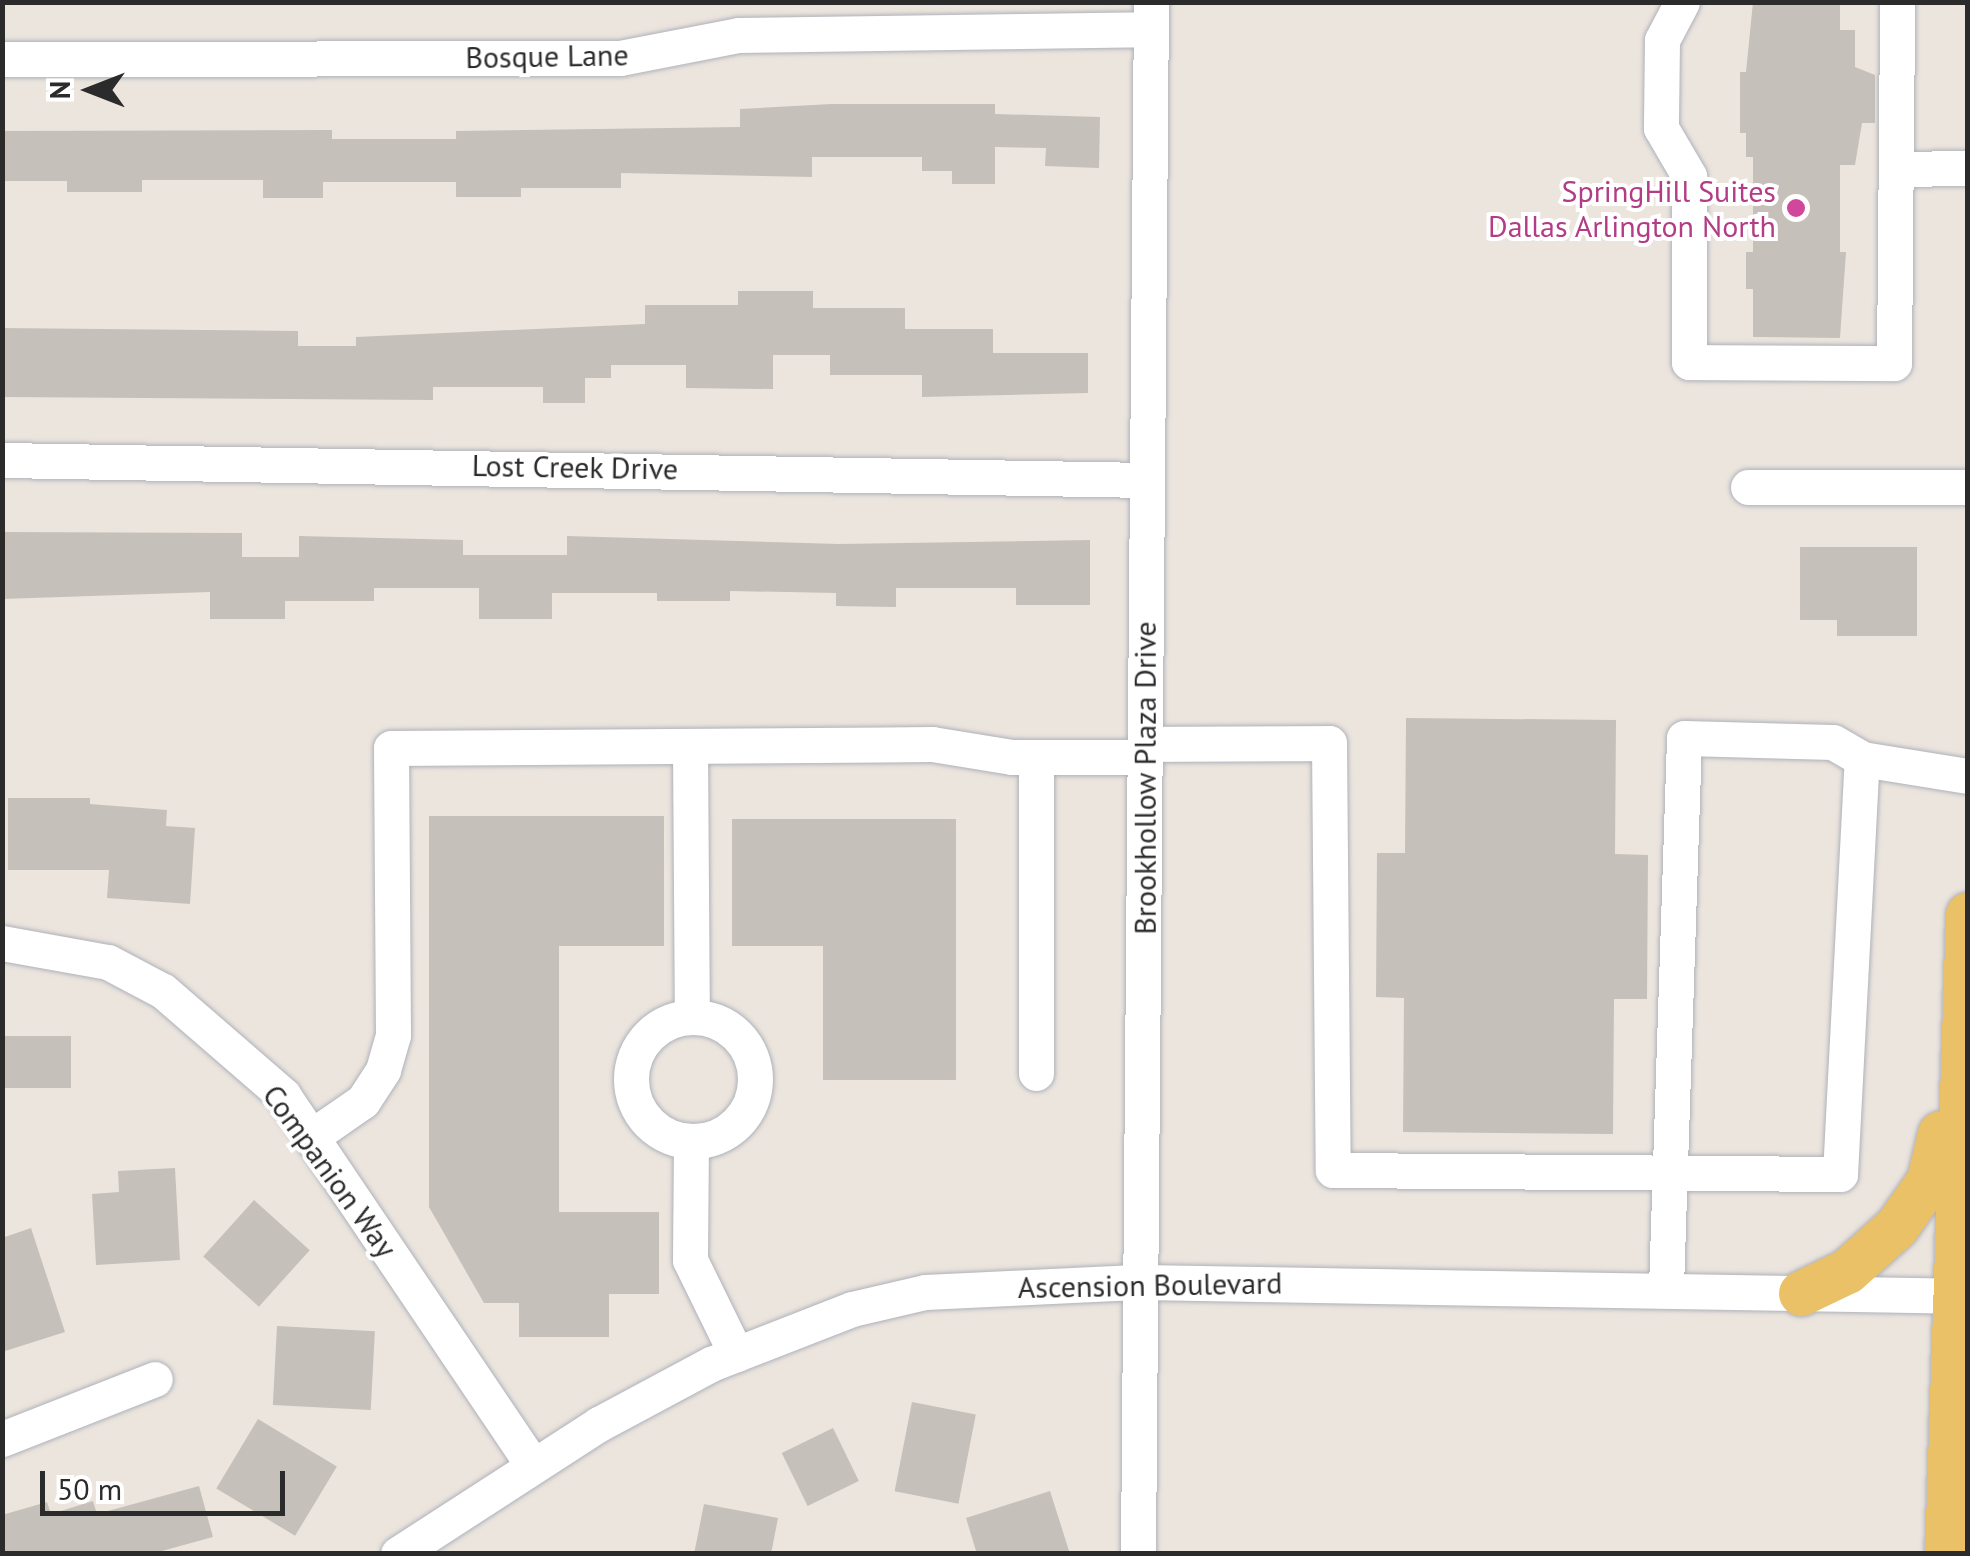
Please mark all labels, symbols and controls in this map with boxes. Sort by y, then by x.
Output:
street label: Bosque Lane [465,37,629,75]
north arrow [40,40,140,140]
text: N [41,81,78,99]
place label: SpringHill Suites Dallas Arlington North [1487,173,1776,244]
marker: SpringHill Suites Dallas Arlington North [1785,197,1807,219]
street label: Lost Creek Drive [471,447,679,487]
street label: Brookhollow Plaza Drive [1127,621,1163,935]
street label: Companion Way [255,1077,405,1265]
street label: Ascension Boulevard [1017,1265,1283,1305]
scale bar [45,1451,290,1513]
text: 50 m [57,1469,122,1508]

